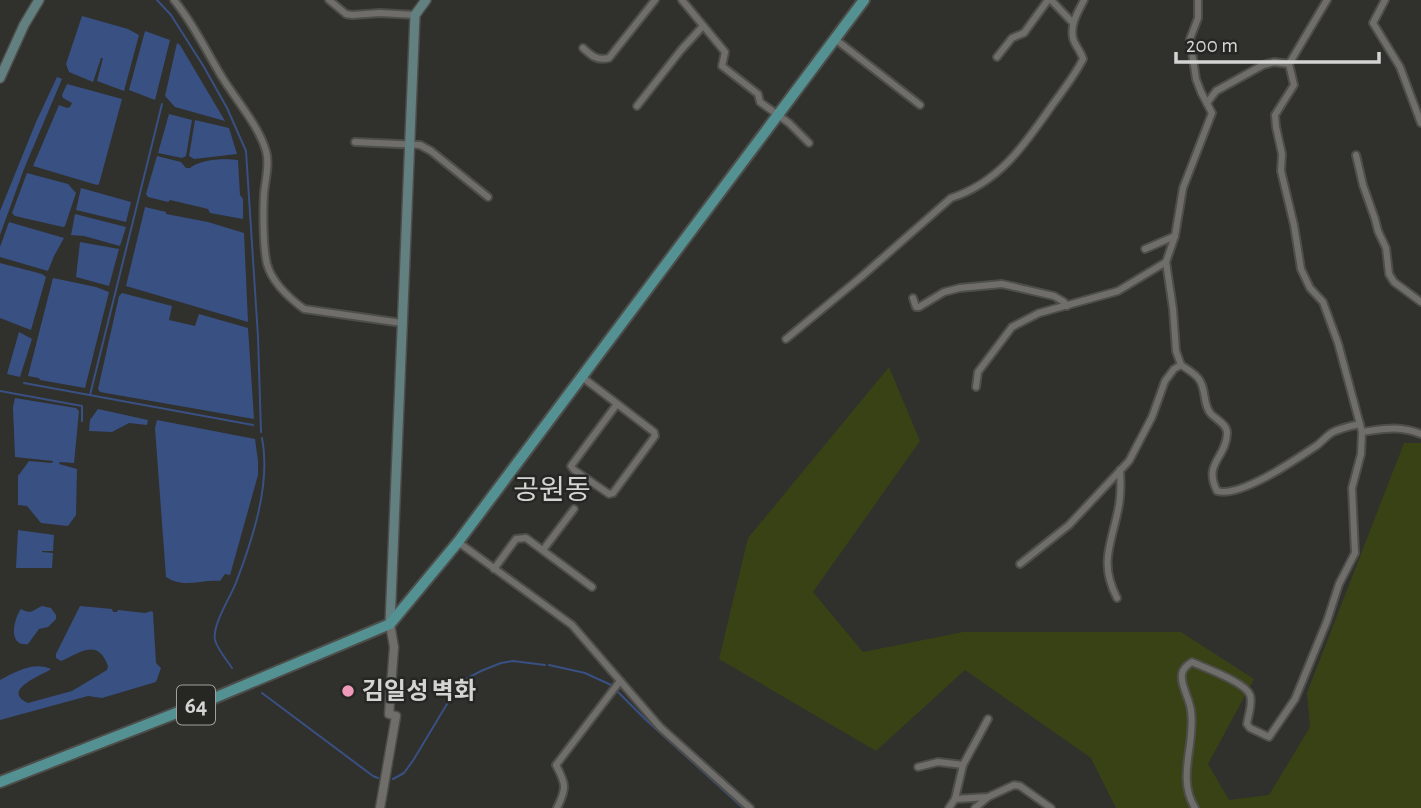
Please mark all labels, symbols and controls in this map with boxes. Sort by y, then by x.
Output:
scale bar [1176,21,1379,65]
text: 200 m [1186,35,1238,56]
district label: 공원동 [513,476,591,505]
place label: 김일성 벽화 [362,678,476,704]
marker: 김일성 벽화 [340,683,356,699]
road number: 64 [177,685,215,724]

